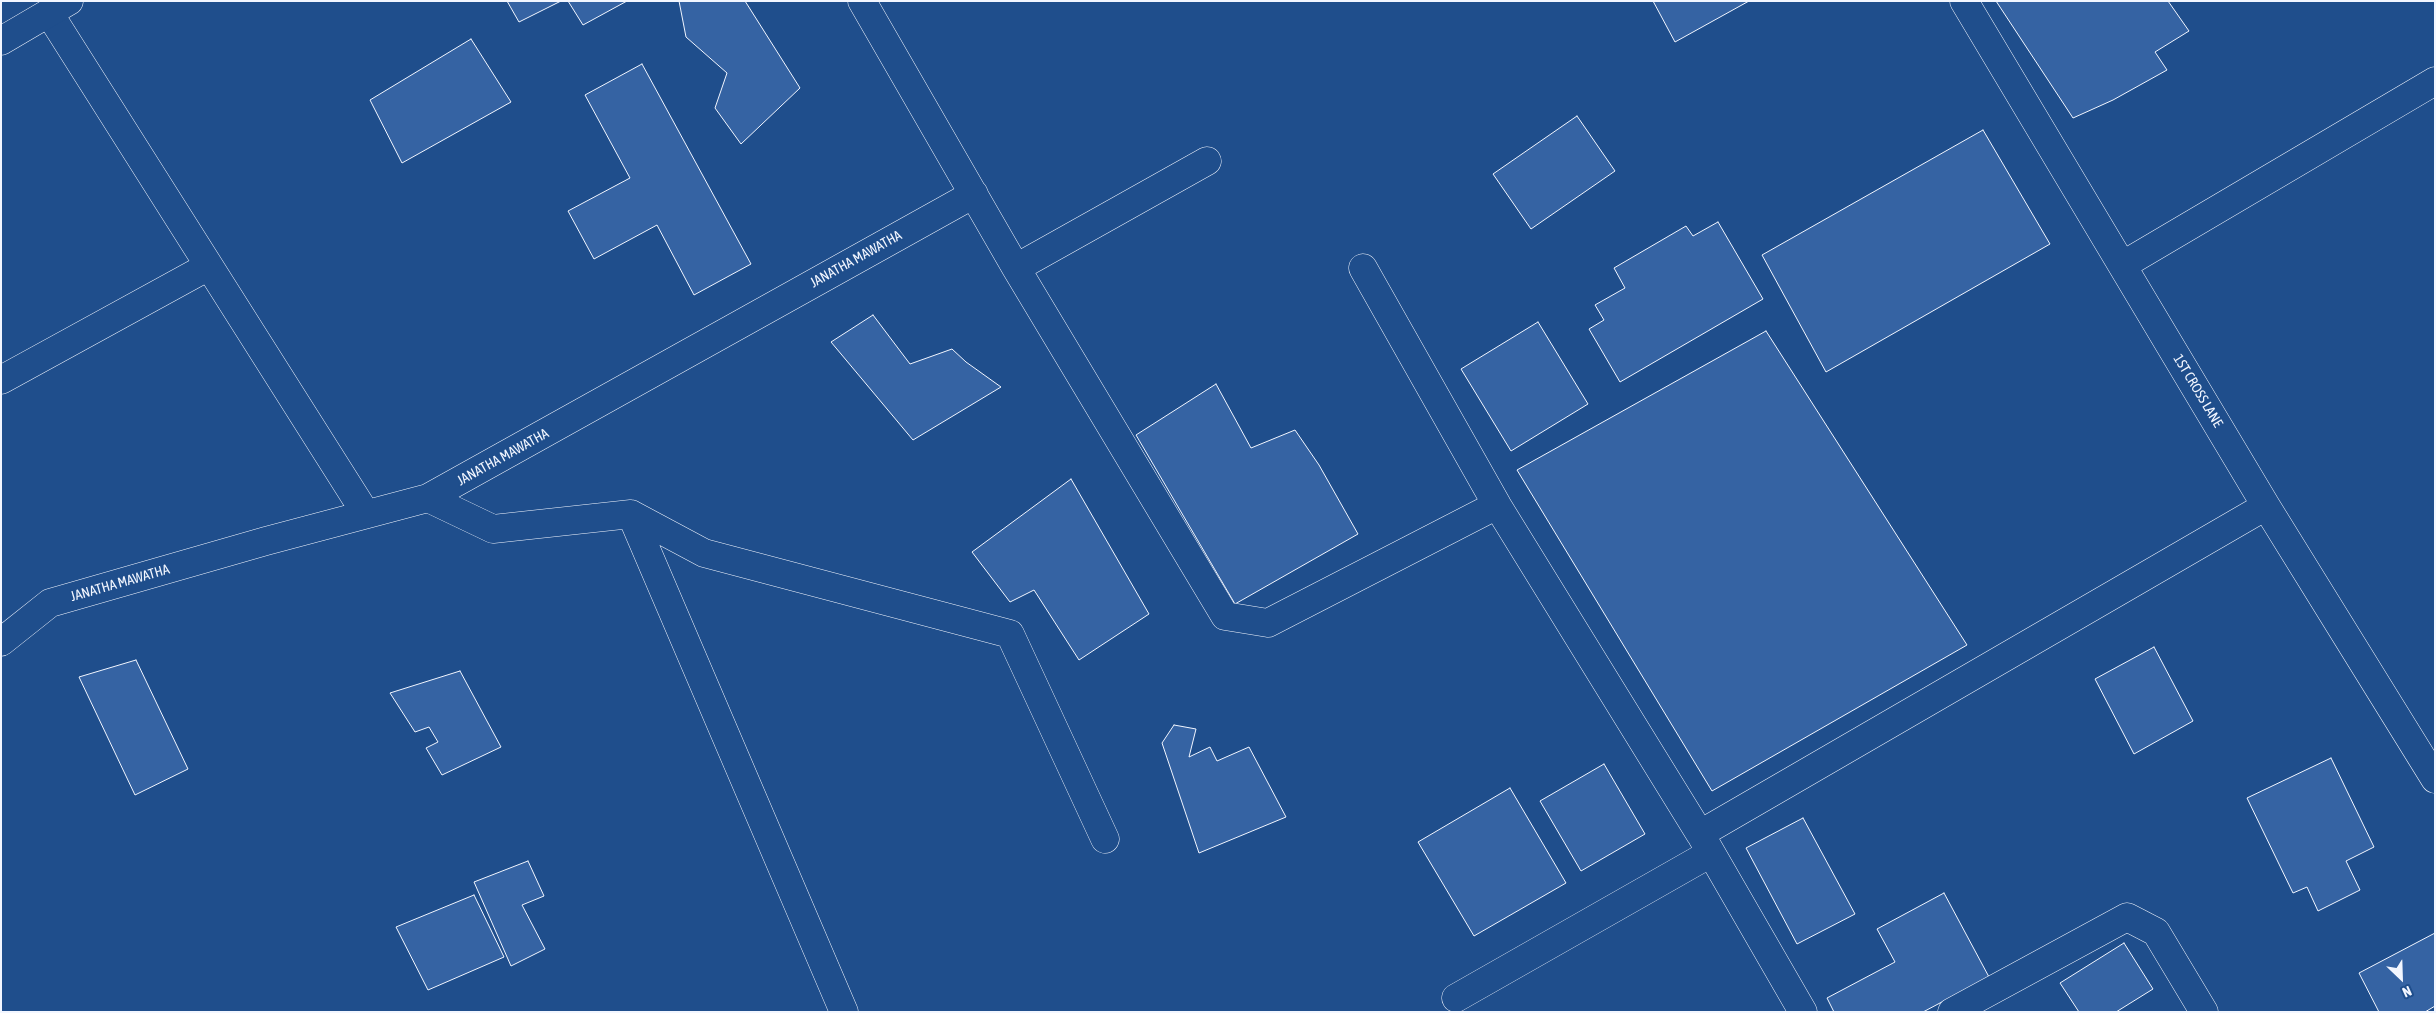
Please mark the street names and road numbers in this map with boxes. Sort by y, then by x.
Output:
street label: JANATHA MAWATHA [807,227,905,291]
street label: 1ST CROSS LANE [2170,352,2226,430]
street label: JANATHA MAWATHA [454,425,552,489]
street label: JANATHA MAWATHA [69,561,171,605]

